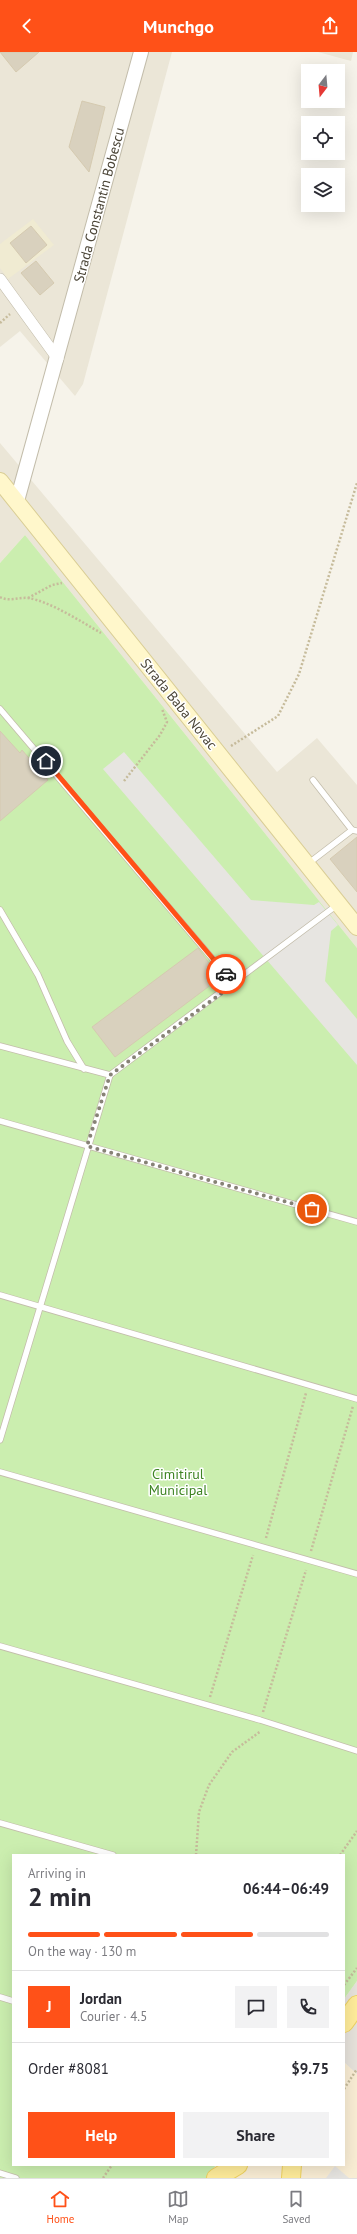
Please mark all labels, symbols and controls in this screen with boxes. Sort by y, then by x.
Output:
icon: back [16,15,38,37]
text: Munchgo [143,15,214,38]
icon: share [319,15,341,37]
north arrow [301,64,345,108]
map controls [301,64,345,212]
button: locate [301,116,345,160]
street label: Strada Constantin Bobescu [70,125,128,285]
button: layers [301,168,345,212]
street label: Strada Baba Novac [137,655,221,753]
pin [29,744,63,778]
icon: home [35,750,57,772]
courier [206,954,246,994]
icon: car [215,963,237,985]
pin [295,1192,329,1226]
icon: bag [301,1198,323,1220]
park label: Cimitirul Municipal [149,1465,207,1499]
text: Arriving in [28,1865,86,1882]
text: 06:44–06:49 [243,1879,329,1898]
text: 2 min [28,1880,91,1913]
text: On the way · 130 m [28,1943,136,1960]
button: chat [235,1986,277,2028]
button: phone [287,1986,329,2028]
text: Jordan [80,1989,122,2008]
text: J [46,1997,52,2016]
text: Courier · 4.5 [80,2008,147,2025]
text: Order #8081 [28,2059,109,2078]
text: $9.75 [291,2059,329,2078]
button: Help [28,2112,175,2158]
button: Share [183,2112,329,2158]
tab: Home [47,2188,74,2226]
tab: Map [167,2188,189,2226]
tab: Saved [282,2188,310,2226]

